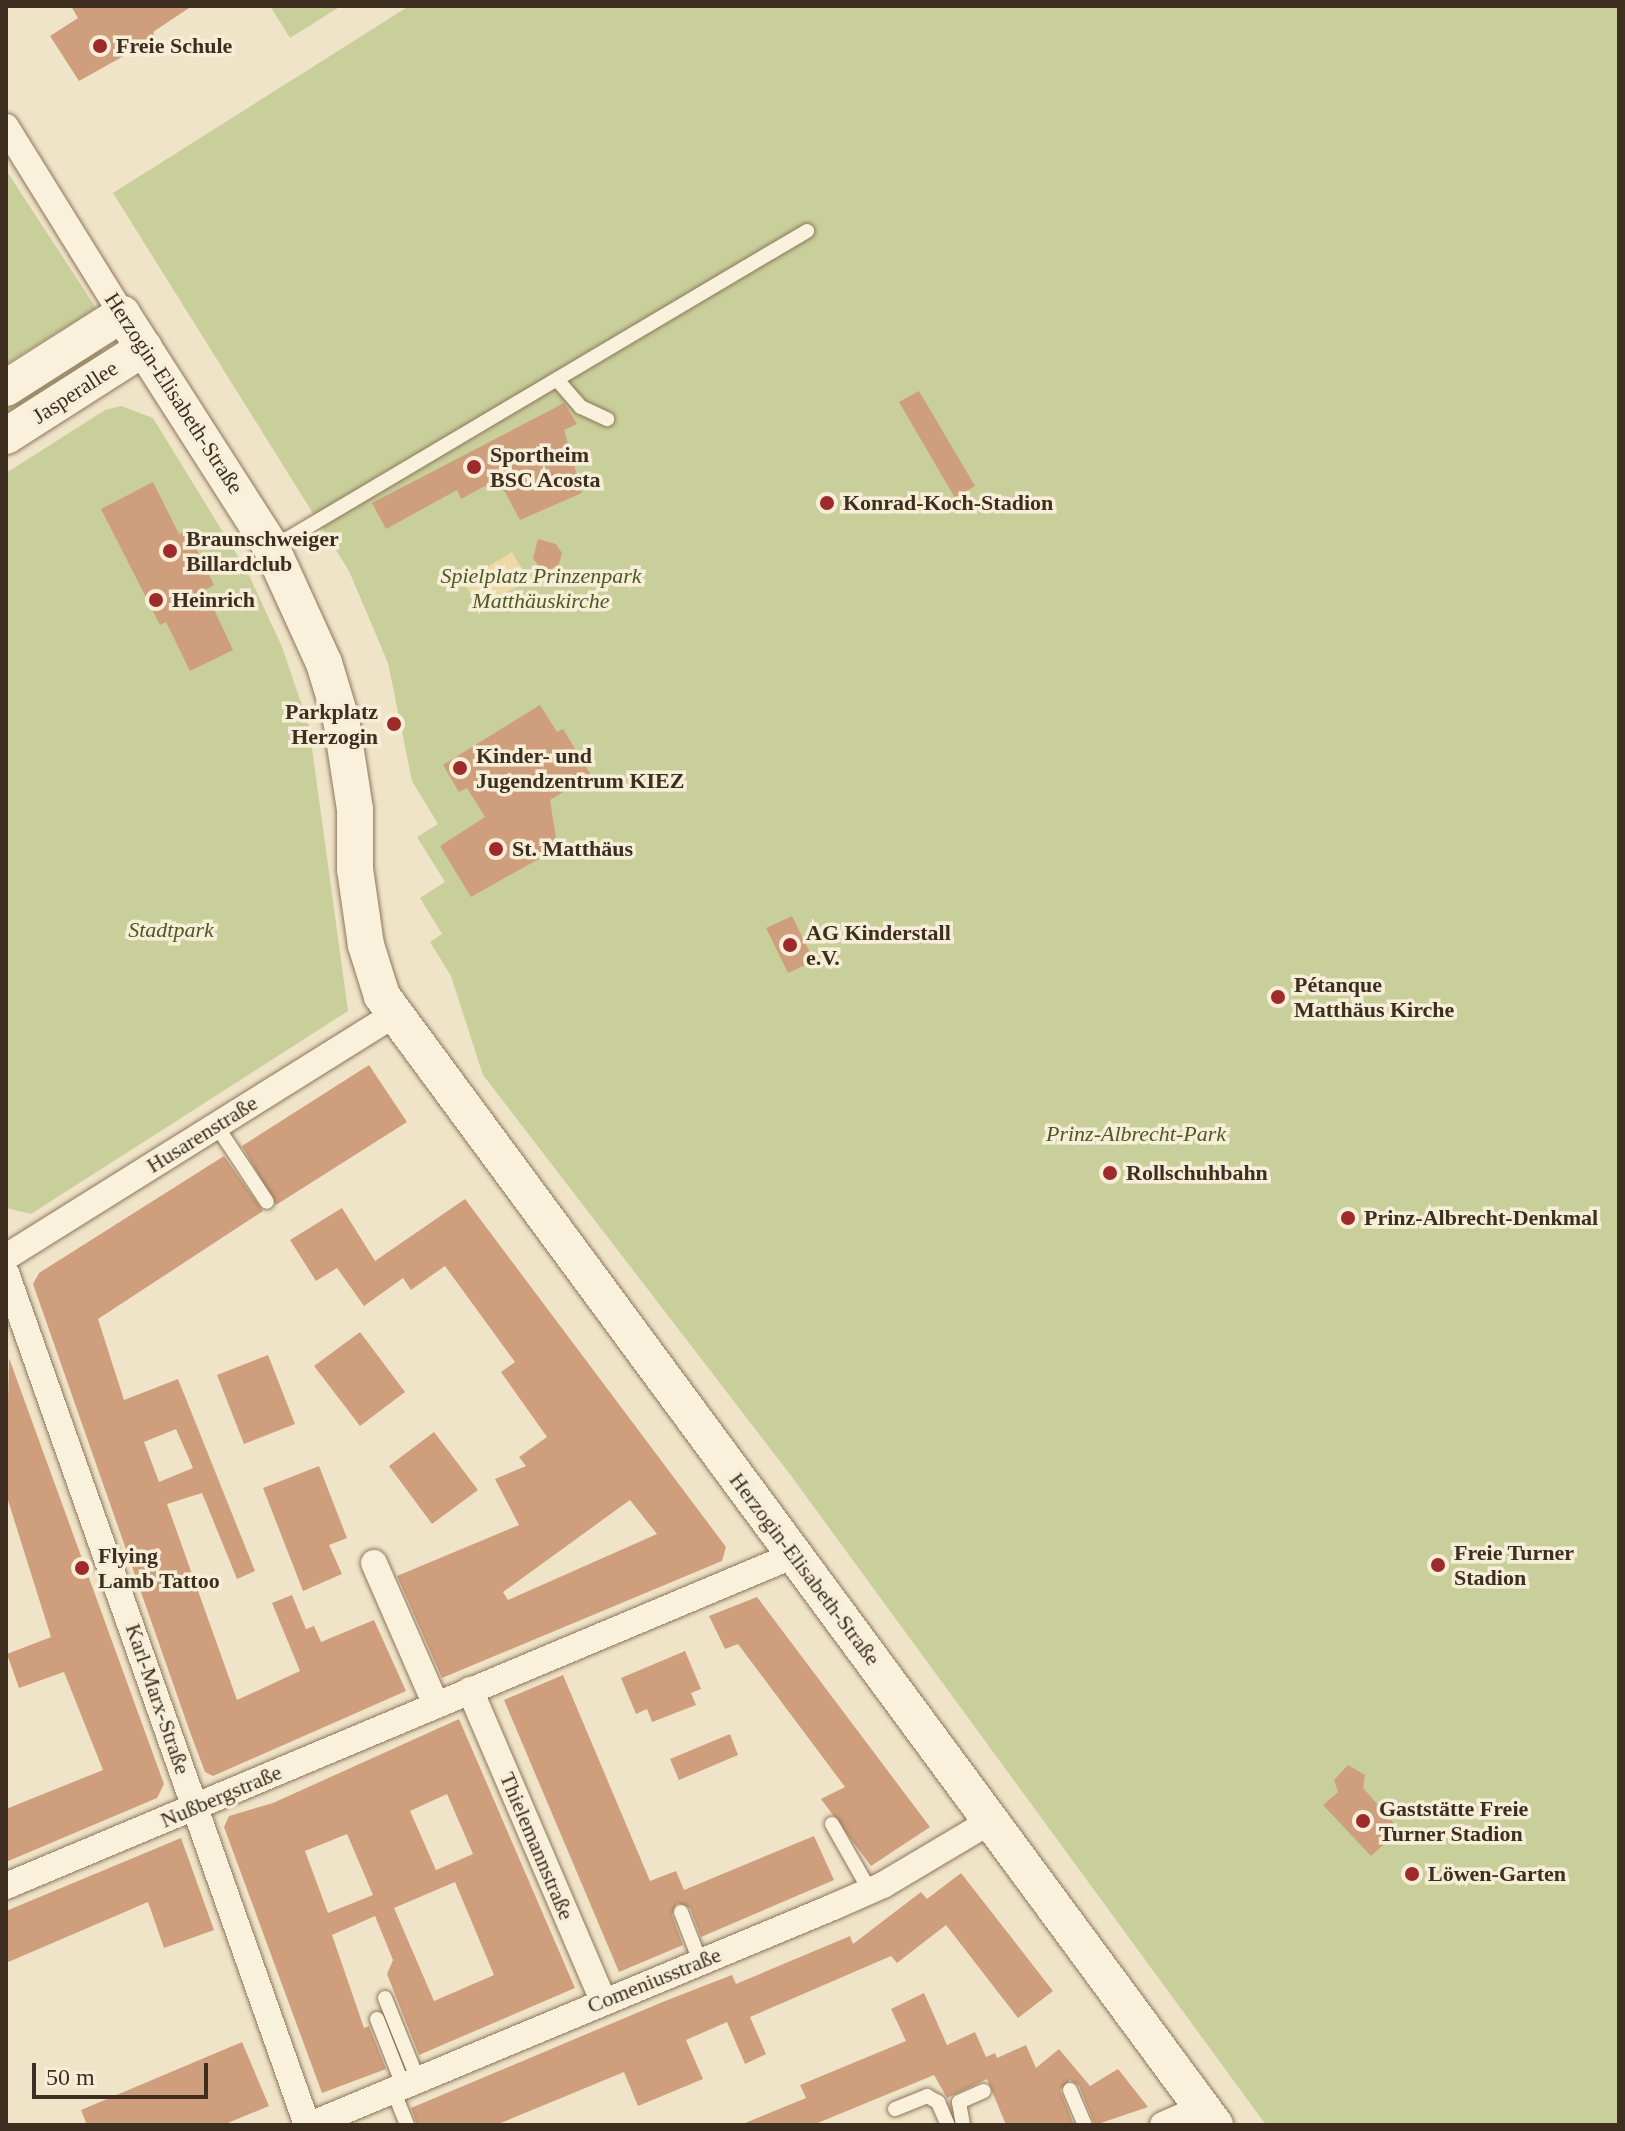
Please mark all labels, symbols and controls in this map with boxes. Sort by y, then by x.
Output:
place label: Freie Schule [116,33,232,59]
marker: Freie Schule [91,37,109,55]
street label: Herzogin-Elisabeth-Straße [99,287,249,499]
street label: Jasperallee [27,355,123,429]
place label: Sportheim BSC Acosta [490,441,602,492]
marker: Sportheim BSC Acosta [465,458,483,476]
place label: Konrad-Koch-Stadion [843,490,1053,516]
marker: Konrad-Koch-Stadion [818,494,836,512]
place label: Braunschweiger Billardclub [186,525,339,576]
marker: Braunschweiger Billardclub [161,542,179,560]
park label: Spielplatz Prinzenpark Matthäuskirche [440,562,642,614]
place label: Heinrich [172,587,255,613]
marker: Heinrich [147,591,165,609]
place label: Parkplatz Herzogin [285,698,378,750]
marker: Parkplatz Herzogin [385,715,403,733]
place label: Kinder- und Jugendzentrum KIEZ [476,742,684,794]
marker: Kinder- und Jugendzentrum KIEZ [451,759,469,777]
place label: St. Matthäus [512,836,633,862]
marker: St. Matthäus [487,840,505,858]
park label: Stadtpark [128,917,214,943]
place label: AG Kinderstall e.V. [806,919,951,970]
marker: AG Kinderstall e.V. [781,936,799,954]
place label: Pétanque Matthäus Kirche [1294,971,1454,1022]
marker: Pétanque Matthäus Kirche [1269,988,1287,1006]
street label: Husarenstraße [142,1089,262,1179]
park label: Prinz-Albrecht-Park [1046,1121,1226,1147]
place label: Rollschuhbahn [1126,1160,1268,1186]
marker: Rollschuhbahn [1101,1164,1119,1182]
place label: Prinz-Albrecht-Denkmal [1364,1205,1598,1231]
marker: Prinz-Albrecht-Denkmal [1339,1209,1357,1227]
street label: Herzogin-Elisabeth-Straße [724,1467,886,1671]
place label: Freie Turner Stadion [1454,1539,1574,1590]
place label: Flying Lamb Tattoo [98,1542,220,1594]
marker: Freie Turner Stadion [1429,1556,1447,1574]
marker: Flying Lamb Tattoo [73,1559,91,1577]
street label: Karl-Marx-Straße [120,1620,196,1778]
street label: Nußbergstraße [156,1759,286,1833]
street label: Thielemannstraße [494,1768,580,1924]
place label: Gaststätte Freie Turner Stadion [1379,1795,1528,1846]
marker: Gaststätte Freie Turner Stadion [1354,1812,1372,1830]
place label: Löwen-Garten [1428,1861,1566,1887]
marker: Löwen-Garten [1403,1865,1421,1883]
street label: Comeniusstraße [583,1941,725,2019]
scale bar [36,2047,212,2097]
text: 50 m [46,2064,95,2090]

